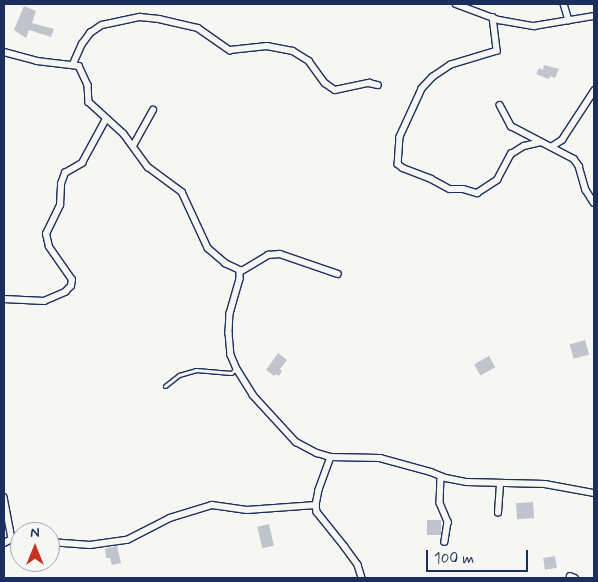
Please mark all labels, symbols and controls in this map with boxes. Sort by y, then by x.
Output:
north arrow [10,522,60,572]
text: N [30,524,40,542]
scale bar [428,540,530,572]
text: 100 m [434,549,474,569]

